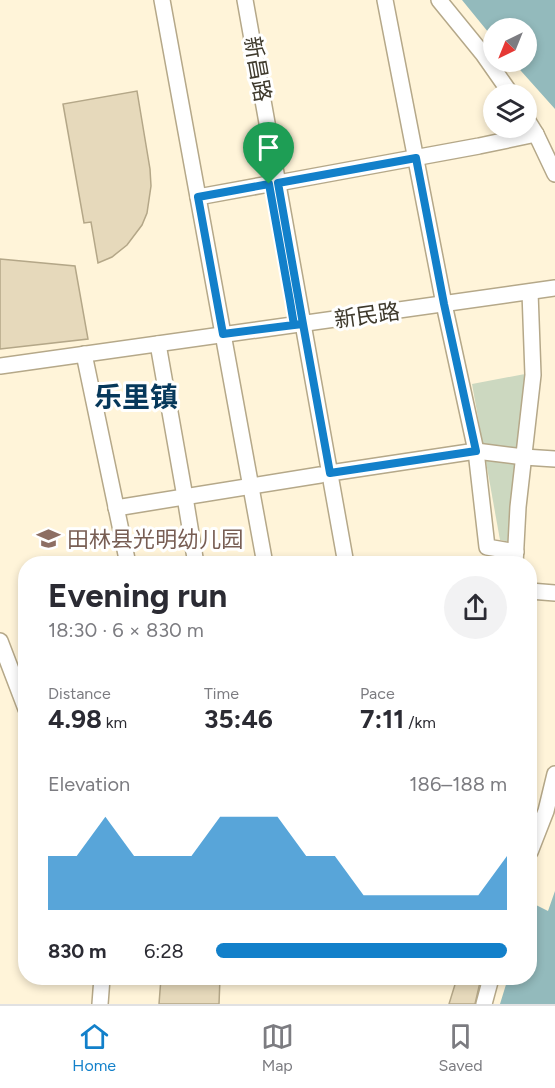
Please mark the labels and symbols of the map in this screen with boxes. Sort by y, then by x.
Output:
north arrow [483,18,537,72]
street label: 新昌路 [238,34,277,104]
pin [243,122,294,184]
street label: 新民路 [333,298,402,333]
district label: 乐里镇 [94,380,178,414]
school or university icon: 田林县光明幼儿园 [36,526,62,552]
place label: 田林县光明幼儿园 [67,526,243,553]

